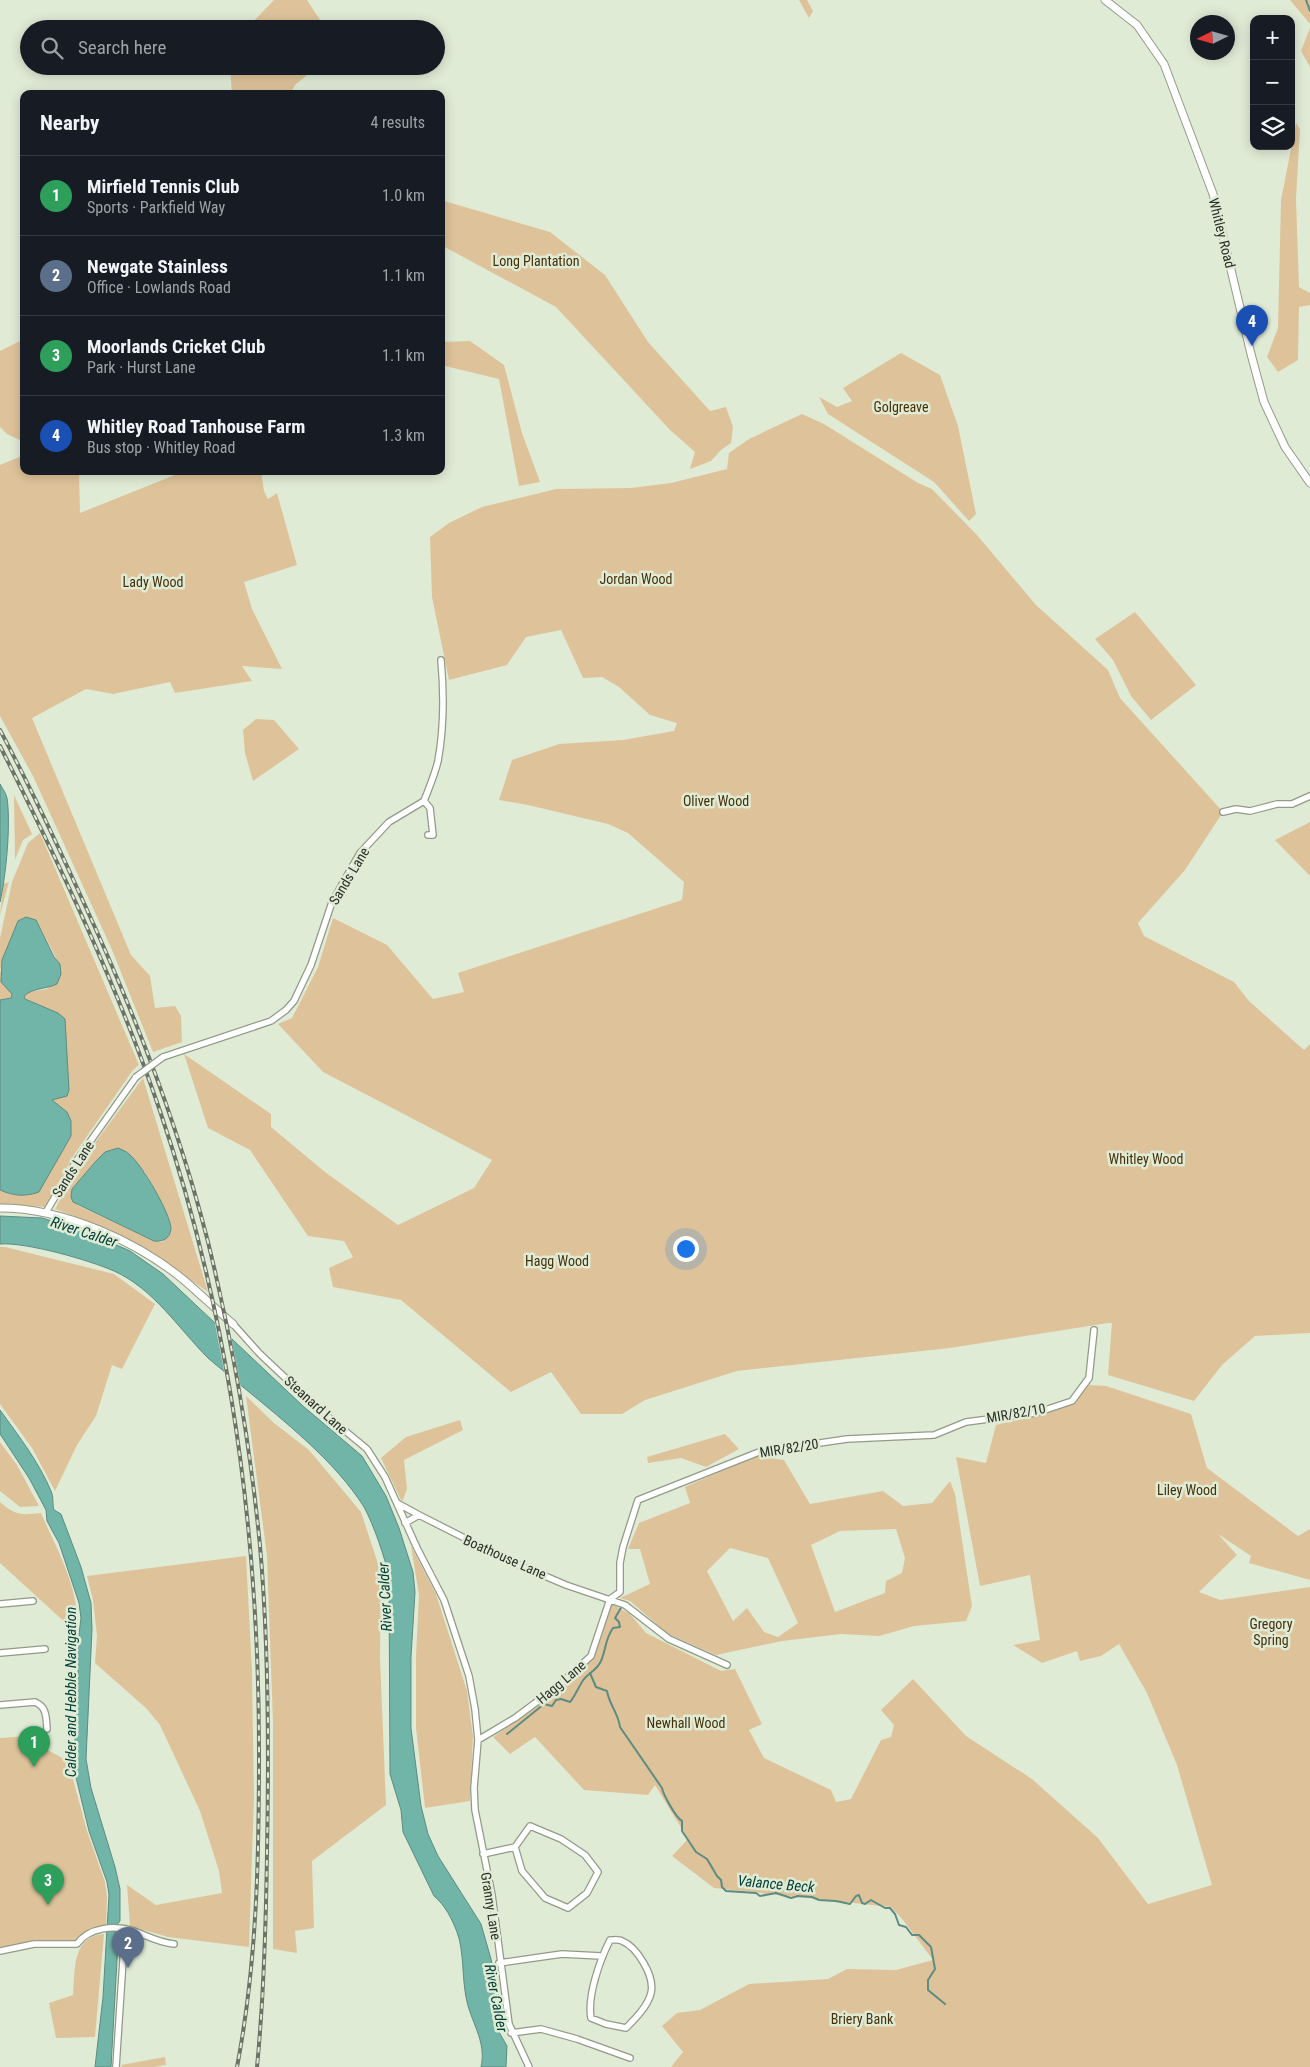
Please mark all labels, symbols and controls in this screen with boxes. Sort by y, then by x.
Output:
north arrow [1190,15,1235,60]
map controls [1250,15,1295,150]
button: + [1250,15,1295,60]
search box [20,20,445,75]
icon: search [38,34,66,62]
text: Search here [78,36,166,59]
button: − [1250,60,1295,105]
button: layers [1250,105,1295,150]
text: Nearby [40,111,99,135]
text: 4 results [370,113,425,132]
text: Mirfield Tennis Club [87,175,239,198]
text: 1 [52,186,60,205]
text: 1.0 km [382,186,425,205]
street label: Whitley Road [1206,196,1238,270]
text: Sports · Parkfield Way [87,198,225,217]
park label: Long Plantation [492,253,580,269]
text: Newgate Stainless [87,255,228,278]
text: 2 [52,266,60,285]
text: 1.1 km [382,266,425,285]
text: Office · Lowlands Road [87,278,231,297]
pin: 4 [1236,305,1268,346]
text: Moorlands Cricket Club [87,335,265,358]
text: 3 [52,346,60,365]
text: 1.1 km [382,346,425,365]
text: Park · Hurst Lane [87,358,196,377]
park label: Golgreave [873,399,929,415]
text: Whitley Road Tanhouse Farm [87,415,305,438]
text: 4 [52,426,60,445]
text: 1.3 km [382,426,425,445]
text: Bus stop · Whitley Road [87,438,235,457]
park label: Jordan Wood [599,571,673,587]
park label: Lady Wood [123,574,183,590]
park label: Oliver Wood [683,793,749,809]
street label: Sands Lane [326,844,373,908]
street label: Sands Lane [49,1137,97,1200]
park label: Whitley Wood [1109,1151,1183,1167]
water label: River Calder [48,1213,120,1251]
your location [673,1236,699,1262]
park label: Hagg Wood [525,1253,589,1269]
street label: Steanard Lane [281,1373,351,1438]
street label: MIR/82/10 [985,1400,1047,1426]
street label: MIR/82/20 [758,1435,820,1461]
park label: Liley Wood [1157,1482,1217,1498]
street label: Boathouse Lane [461,1532,549,1583]
water label: River Calder [374,1562,396,1632]
water label: Calder and Hebble Navigation [62,1607,80,1777]
park label: Gregory Spring [1249,1616,1293,1648]
street label: Hagg Lane [533,1657,589,1707]
park label: Newhall Wood [647,1715,725,1731]
pin: 1 [18,1726,50,1767]
pin: 3 [32,1864,64,1905]
street label: Granny Lane [478,1871,504,1941]
water label: Valance Beck [737,1872,816,1896]
pin: 2 [112,1927,144,1968]
water label: River Calder [481,1962,512,2034]
park label: Briery Bank [831,2011,894,2027]

